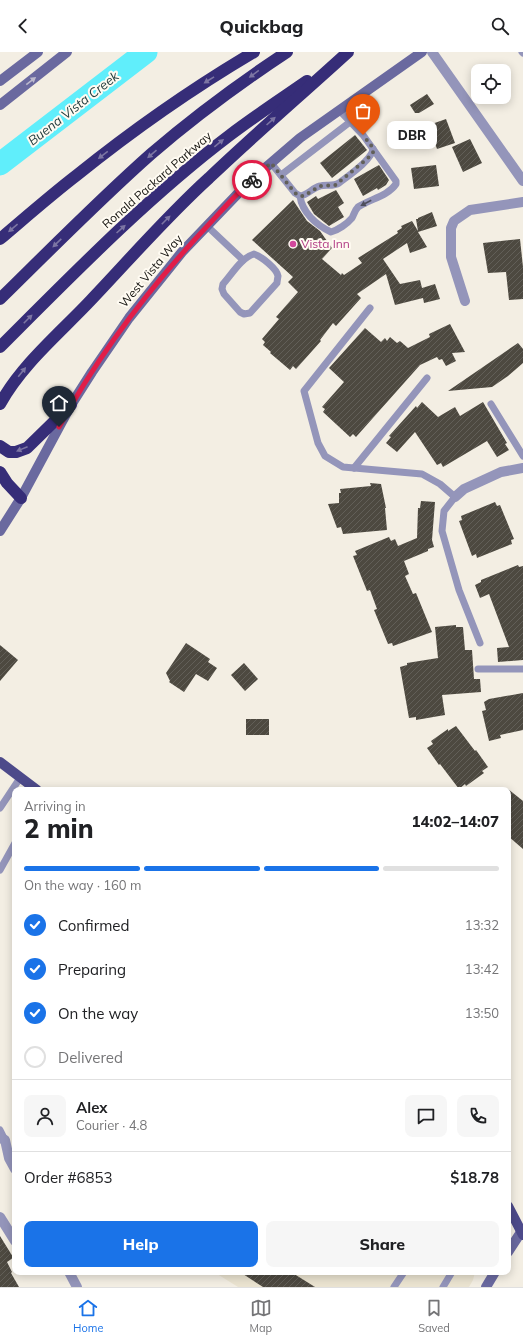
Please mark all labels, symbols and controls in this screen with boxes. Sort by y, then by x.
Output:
icon: back [12,15,34,37]
text: Quickbag [220,15,303,38]
icon: search [489,15,511,37]
map controls [471,64,511,104]
button: locate [471,64,511,104]
water label: Buena Vista Creek [24,67,122,148]
one-way arrow [249,70,260,78]
one-way arrow [25,76,36,85]
one-way arrow [203,76,215,83]
pin [346,94,380,135]
icon: bag [352,100,374,122]
one-way arrow [266,117,276,126]
callout: DBR [387,121,437,149]
text: DBR [398,127,426,143]
street label: Ronald Packard Parkway [99,128,215,231]
one-way arrow [214,139,225,148]
one-way arrow [147,150,157,159]
one-way arrow [98,151,109,159]
courier [232,160,272,200]
icon: bike [241,169,263,191]
one-way arrow [361,200,372,206]
one-way arrow [161,215,171,225]
one-way arrow [8,223,18,232]
one-way arrow [116,224,126,233]
street label: West Vista Way [116,231,186,310]
place label: Vista Inn [301,236,350,251]
one-way arrow [52,238,62,248]
marker: Vista Inn [288,239,298,249]
one-way arrow [23,314,33,324]
one-way arrow [18,367,26,378]
pin [42,386,76,427]
icon: home [48,392,70,414]
one-way arrow [16,446,27,452]
text: Arriving in [24,798,86,814]
text: 2 min [24,812,94,845]
text: 14:02–14:07 [412,812,499,831]
text: On the way · 160 m [24,877,141,893]
icon: check [24,914,46,936]
text: Confirmed [58,916,129,935]
text: 13:32 [465,917,499,933]
icon: check [24,958,46,980]
text: Preparing [58,960,126,979]
text: 13:42 [465,961,499,977]
icon: check [24,1002,46,1024]
text: On the way [58,1004,138,1023]
text: 13:50 [465,1005,499,1021]
text: Delivered [58,1048,123,1067]
button: person [24,1095,66,1137]
button: chat [405,1095,447,1137]
button: phone [457,1095,499,1137]
text: Alex [76,1098,108,1117]
text: Courier · 4.8 [76,1117,147,1133]
text: Order #6853 [24,1168,112,1187]
text: $18.78 [450,1168,499,1187]
button: Help [24,1221,258,1267]
button: Share [266,1221,499,1267]
tab: Home [73,1297,103,1335]
tab: Map [249,1297,272,1335]
tab: Saved [418,1297,450,1335]

